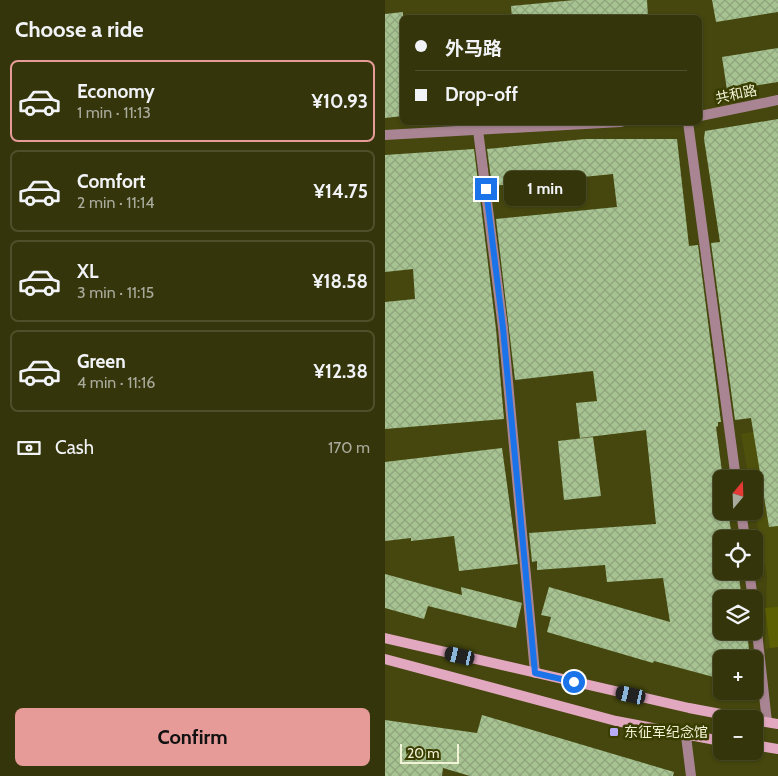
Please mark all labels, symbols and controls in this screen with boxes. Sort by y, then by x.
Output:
text: Choose a ride [15,16,144,43]
text: 外马路 [445,37,502,60]
icon: car [17,79,62,124]
text: Economy [77,80,155,103]
street label: 共和路 [714,81,758,107]
text: Drop-off [445,83,518,106]
text: ¥10.93 [311,90,368,113]
text: 1 min · 11:13 [77,103,151,122]
icon: car [17,169,62,214]
text: Comfort [77,170,146,193]
callout: 1 min [503,172,586,206]
route end [475,178,497,200]
text: 1 min [527,179,563,198]
text: ¥14.75 [314,180,368,203]
text: 2 min · 11:14 [77,193,155,212]
icon: car [17,259,62,304]
text: XL [77,260,98,283]
text: ¥18.58 [312,270,368,293]
text: 3 min · 11:15 [77,283,154,302]
icon: car [17,349,62,394]
text: Green [77,350,126,373]
text: ¥12.38 [314,360,368,383]
text: 4 min · 11:16 [77,373,155,392]
icon: cash [15,434,43,462]
text: Cash [55,436,94,459]
text: 170 m [328,438,370,457]
north arrow [713,470,763,520]
map controls [713,470,763,760]
button: locate [713,530,763,580]
button: layers [713,590,763,640]
car [443,645,476,667]
button: + [713,650,763,700]
route start [563,671,585,693]
car [614,684,647,706]
button: Confirm [15,708,370,766]
button: − [713,710,763,760]
place label: 东征军纪念馆 [624,723,708,741]
marker: 东征军纪念馆 [608,726,620,738]
scale bar [400,741,459,764]
text: 20 m [407,744,440,762]

